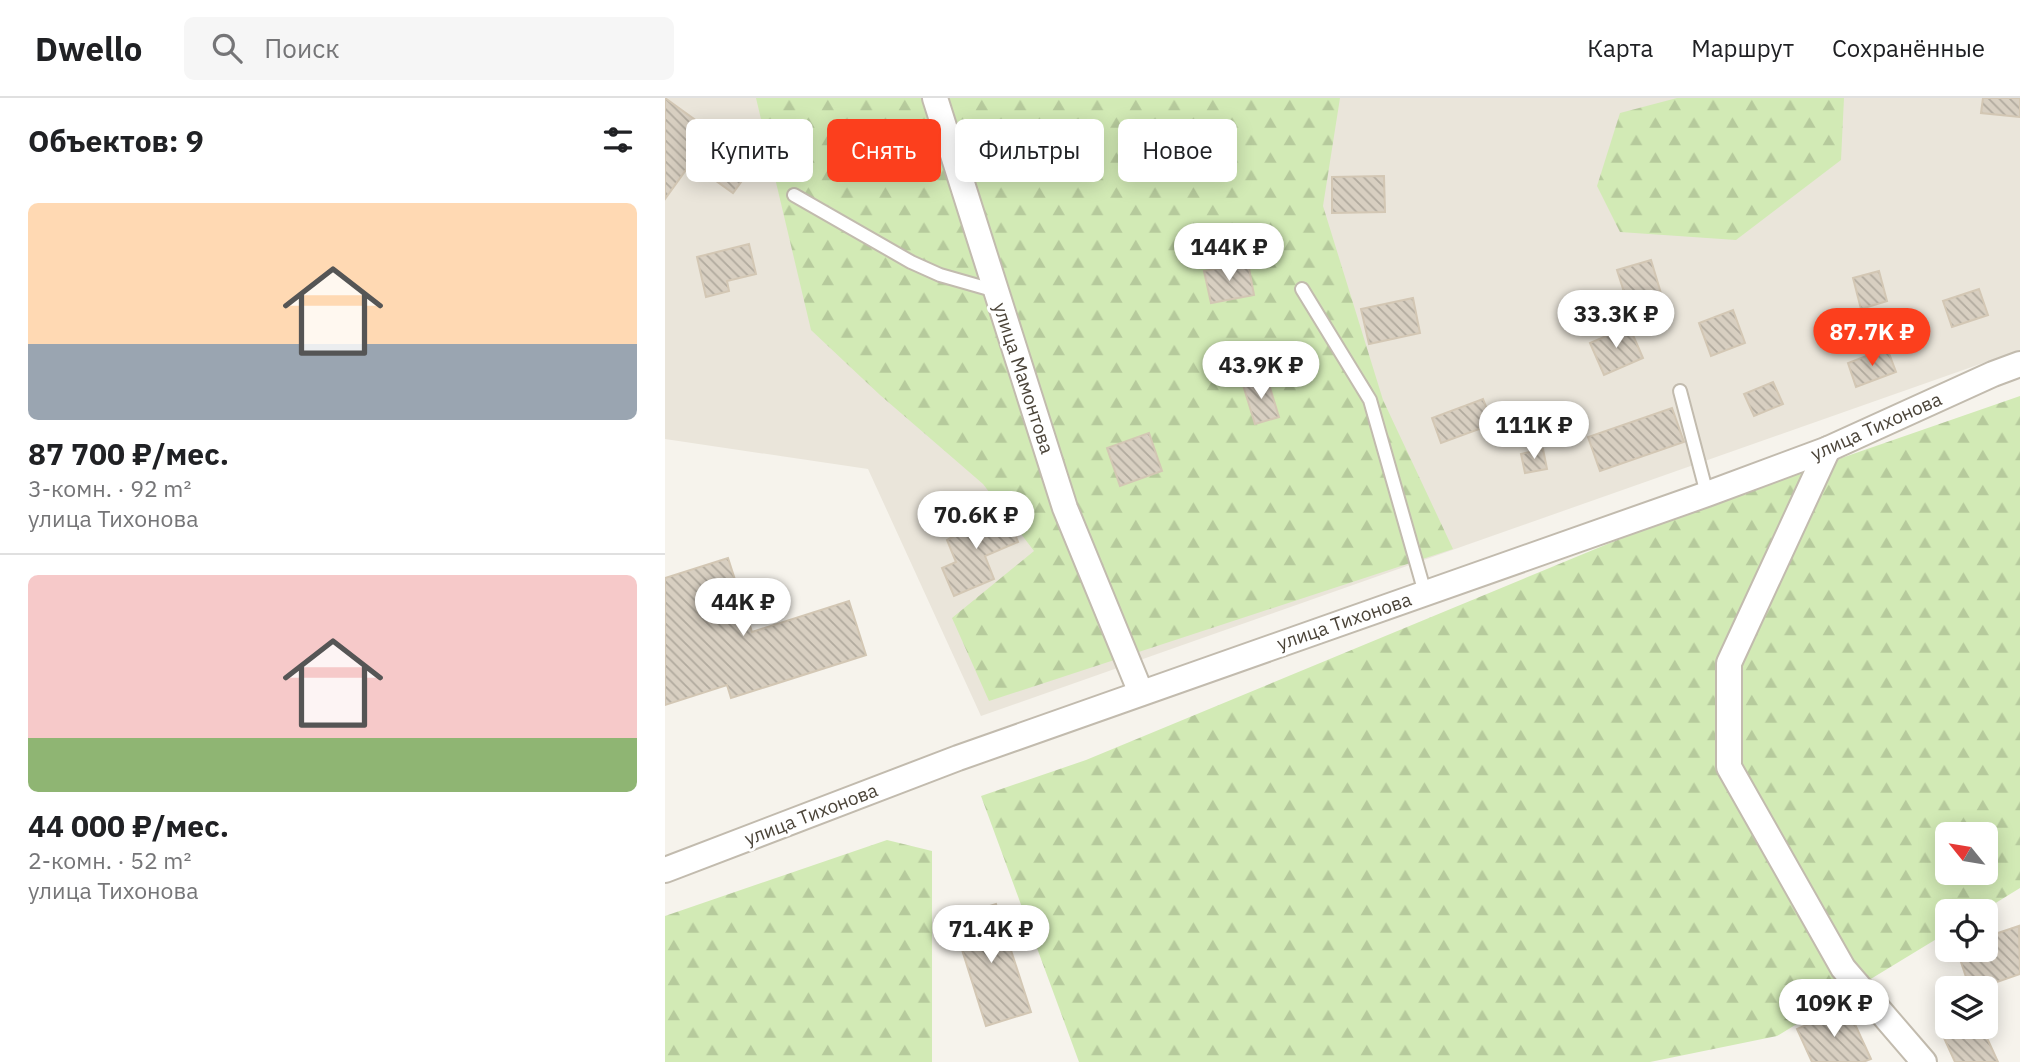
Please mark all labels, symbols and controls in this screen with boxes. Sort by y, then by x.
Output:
search box [184,17,674,80]
text: Dwello [35,27,142,70]
icon: search [208,29,246,67]
text: Поиск [264,31,340,65]
text: Карта [1587,32,1653,64]
text: Маршрут [1691,32,1794,64]
text: Сохранённые [1832,32,1985,64]
chip: Купить [686,119,813,182]
chip: Снять [827,119,941,182]
chip: Фильтры [955,119,1104,182]
chip: Новое [1118,119,1237,182]
text: Объектов: 9 [28,121,204,160]
icon: filters [599,121,637,159]
pin: 144K ₽ [1172,223,1286,283]
text: 144K ₽ [1190,231,1268,261]
icon: home [270,248,396,374]
pin: 33.3K ₽ [1551,290,1681,350]
text: 33.3K ₽ [1573,298,1659,328]
street label: улица Мамонтова [988,299,1060,457]
pin: 87.7K ₽ [1807,308,1937,368]
text: 87.7K ₽ [1829,316,1915,346]
pin: 43.9K ₽ [1196,342,1326,401]
text: 43.9K ₽ [1218,349,1304,379]
street label: улица Тихонова [1807,386,1945,466]
pin: 111K ₽ [1477,402,1591,461]
text: 111K ₽ [1495,409,1573,439]
text: 87 700 ₽/мес. [28,434,229,473]
text: 3-комн. · 92 m² [28,473,191,503]
pin: 70.6K ₽ [911,491,1041,551]
text: 70.6K ₽ [933,499,1019,529]
text: улица Тихонова [28,503,198,533]
pin: 44K ₽ [694,578,792,638]
text: 44K ₽ [711,586,775,616]
street label: улица Тихонова [1274,587,1414,655]
icon: home [270,620,396,746]
street label: улица Тихонова [741,778,881,850]
text: 44 000 ₽/мес. [28,806,229,845]
north arrow [1935,822,1999,886]
map controls [1935,822,1998,1039]
text: 2-комн. · 52 m² [28,845,191,875]
text: улица Тихонова [28,875,198,905]
button: locate [1935,899,1998,962]
pin: 71.4K ₽ [926,906,1056,965]
text: 71.4K ₽ [948,913,1034,943]
button: layers [1935,976,1998,1039]
pin: 109K ₽ [1777,979,1891,1039]
text: 109K ₽ [1795,987,1873,1017]

